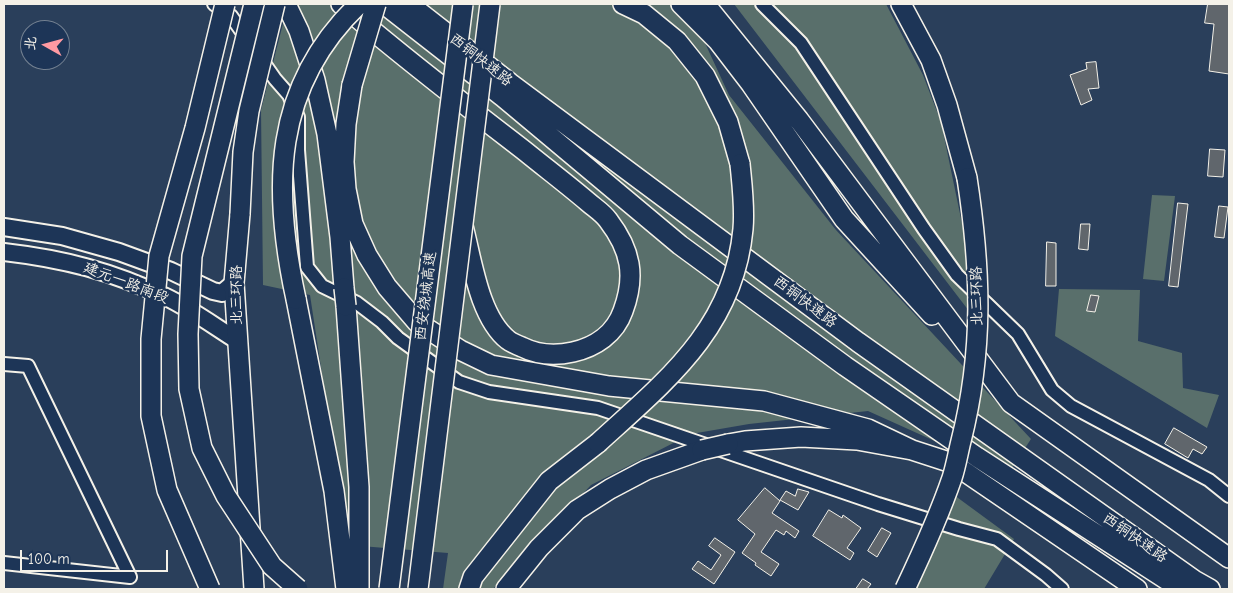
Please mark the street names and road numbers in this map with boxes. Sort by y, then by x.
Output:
street label: 西铜快速路 [446,30,516,90]
street label: 西安绕城高速 [412,250,440,342]
street label: 建元一路南段 [81,258,171,308]
street label: 北三环路 [228,265,246,325]
street label: 北三环路 [967,266,987,326]
street label: 西铜快速路 [770,272,840,332]
street label: 西铜快速路 [1099,509,1171,567]

